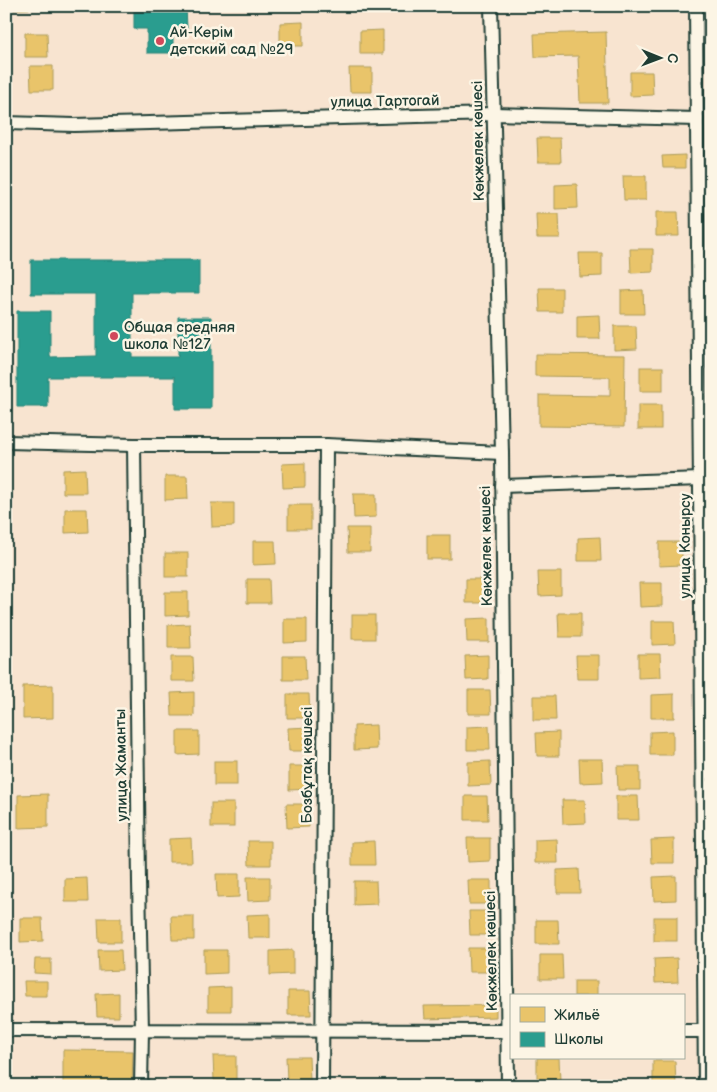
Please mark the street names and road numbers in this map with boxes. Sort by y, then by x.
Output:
street label: Көкжелек көшесі [468,80,489,202]
street label: улица Тартогай [330,91,440,112]
street label: Көкжелек көшесі [476,485,497,607]
street label: улица Конырсу [676,493,695,599]
street label: Бозбұтақ көшесі [298,707,317,823]
street label: улица Жаманты [111,709,132,821]
street label: Көкжелек көшесі [481,890,502,1012]

